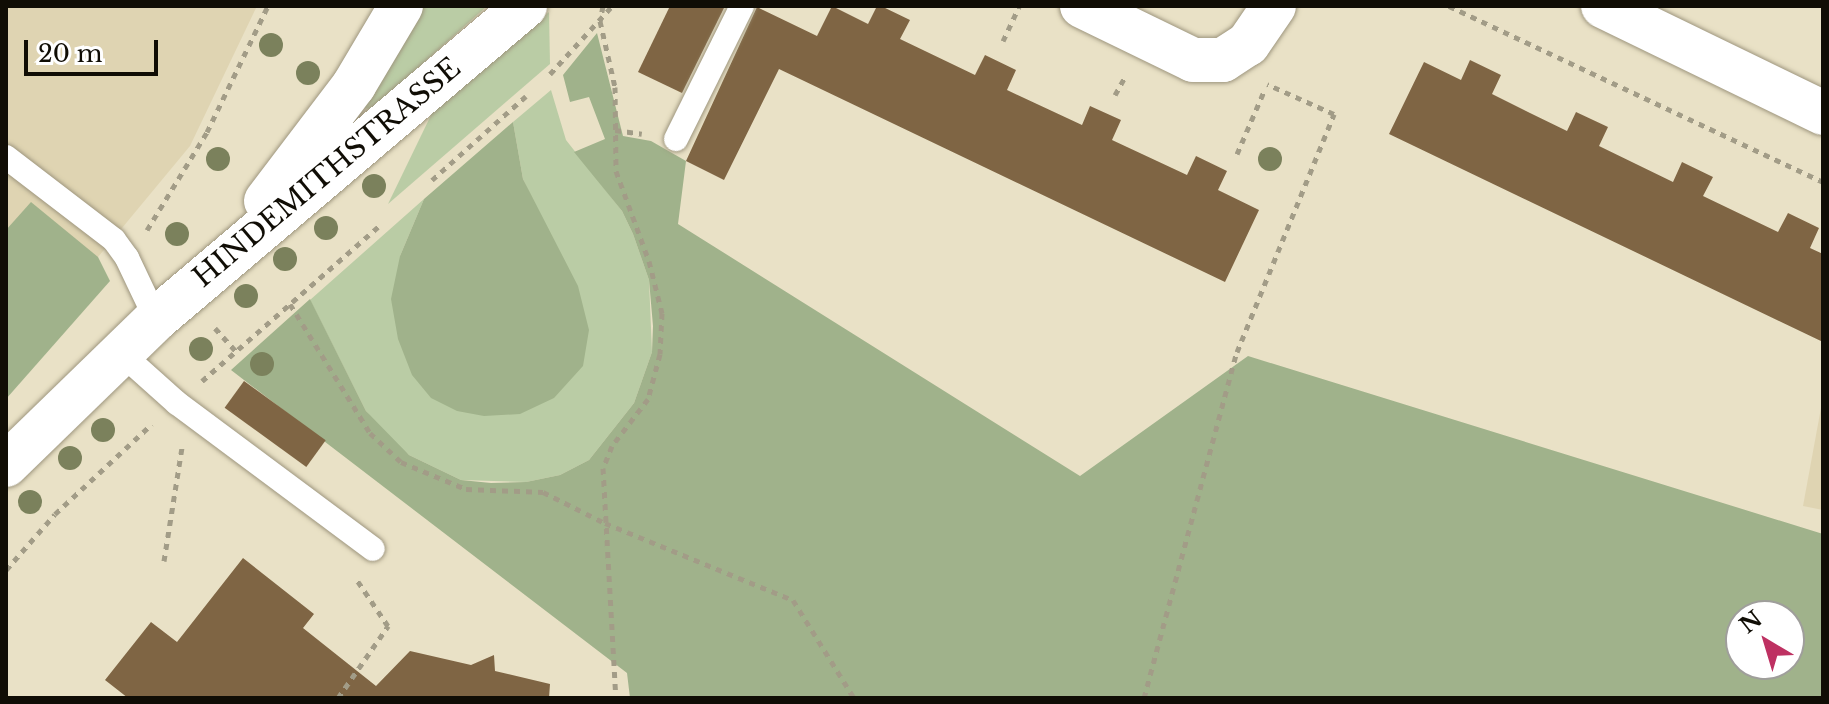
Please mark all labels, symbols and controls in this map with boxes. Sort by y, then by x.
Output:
scale bar [28,24,162,74]
text: 20 m [38,39,103,68]
street label: HINDEMITHSTRASSE [187,51,467,295]
north arrow [1725,600,1805,680]
text: N [1735,605,1768,639]

